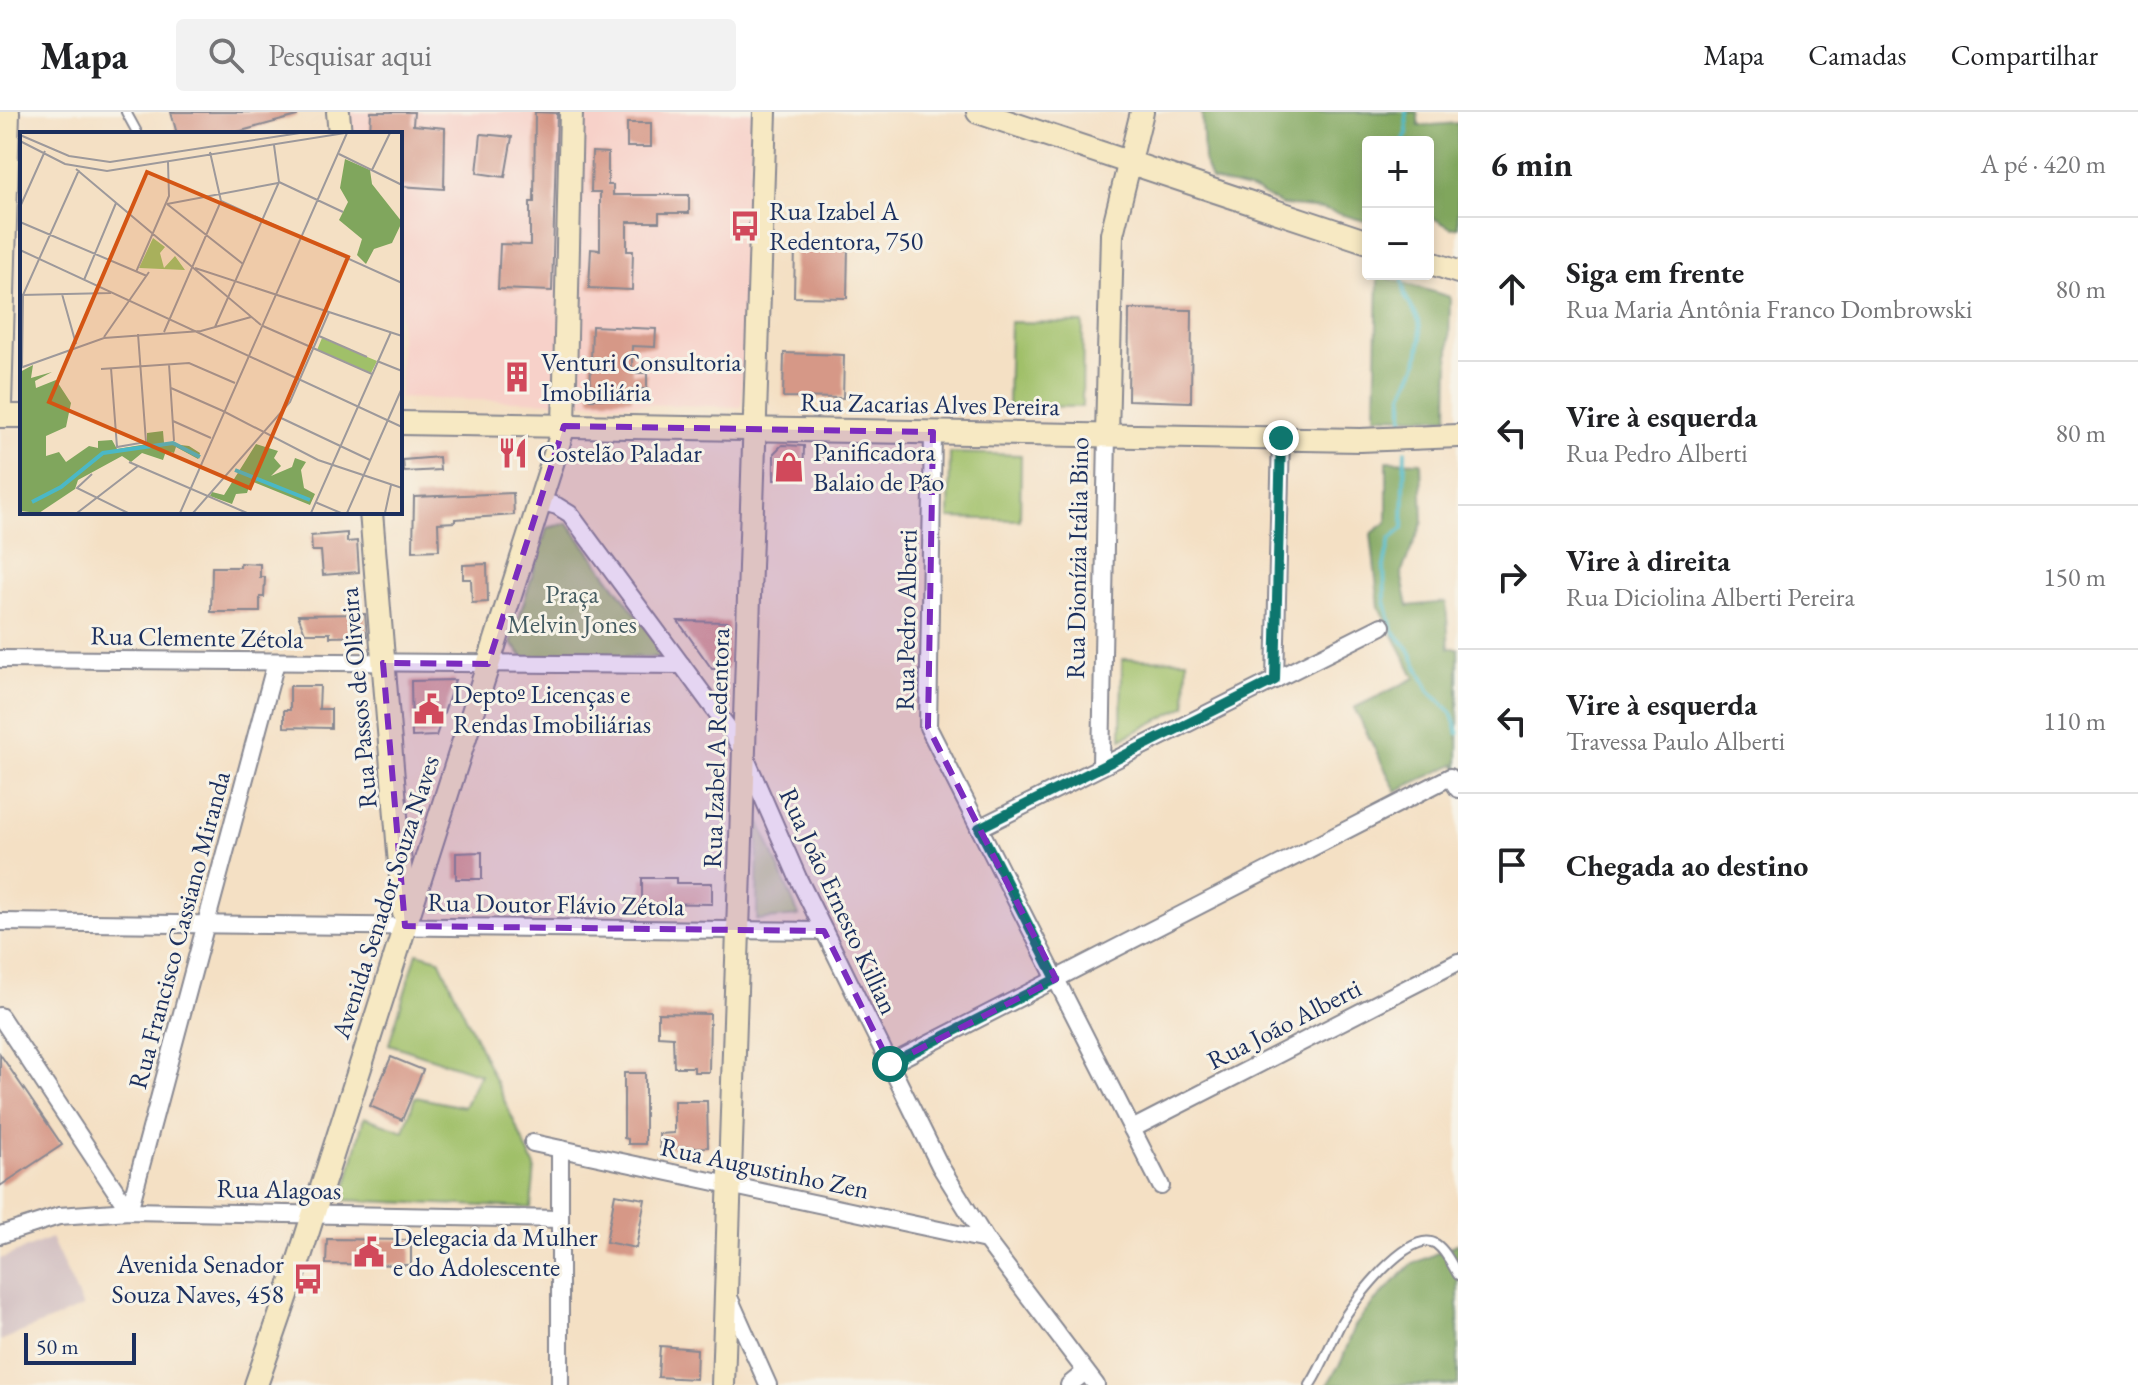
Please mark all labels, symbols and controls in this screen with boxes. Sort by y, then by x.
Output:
search box [176,19,736,91]
text: Mapa [40,31,128,80]
icon: search [204,33,248,77]
text: Pesquisar aqui [268,36,432,75]
text: Mapa [1703,37,1764,73]
text: Camadas [1808,37,1907,73]
text: Compartilhar [1951,37,2098,73]
inset map [20,132,402,514]
map controls [1362,136,1434,280]
button: + [1362,136,1434,208]
text: 6 min [1490,142,1573,186]
text: A pé · 420 m [1981,147,2106,181]
place label: Rua Izabel A Redentora, 750 [769,194,923,258]
button: − [1362,208,1434,280]
bus stop icon: Rua Izabel A Redentora, 750 [728,209,762,243]
text: Siga em frente [1566,253,1744,292]
icon: ahead [1490,267,1534,311]
text: 80 m [2056,272,2106,306]
text: Rua Maria Antônia Franco Dombrowski [1566,292,1972,326]
place label: Venturi Consultoria Imobiliária [541,345,742,409]
building icon: Venturi Consultoria Imobiliária [500,360,534,394]
street label: Rua Zacarias Alves Pereira [800,385,1061,423]
text: Vire à esquerda [1566,397,1757,436]
icon: left [1490,411,1534,455]
text: 80 m [2056,416,2106,450]
route end [1263,420,1299,456]
place label: Panificadora Balaio de Pão [813,435,944,499]
restaurant icon: Costelão Paladar [496,436,530,470]
place label: Costelão Paladar [537,436,702,470]
text: Rua Pedro Alberti [1566,436,1748,470]
street label: Rua Dionízia Itália Bino [1058,437,1096,679]
shop icon: Panificadora Balaio de Pão [772,450,806,484]
street label: Rua Pedro Alberti [887,529,925,711]
text: Vire à direita [1566,541,1730,580]
icon: right [1490,555,1534,599]
text: 150 m [2043,560,2106,594]
park label: Praça Melvin Jones [507,577,637,641]
text: Rua Diciolina Alberti Pereira [1566,580,1855,614]
street label: Rua Passos de Oliveira [331,585,385,810]
street label: Rua Clemente Zétola [90,618,305,656]
street label: Rua Izabel A Redentora [695,627,737,869]
place label: Deptoº Licenças e Rendas Imobiliárias [453,677,651,741]
text: Vire à esquerda [1566,685,1757,724]
public building icon: Deptoº Licenças e Rendas Imobiliárias [412,692,446,726]
icon: left [1490,699,1534,743]
text: 110 m [2043,704,2106,738]
text: Travessa Paulo Alberti [1566,724,1785,758]
street label: Avenida Senador Souza Naves [323,751,447,1044]
street label: Rua Francisco Cassiano Miranda [120,767,238,1093]
street label: Rua João Ernesto Killian [772,782,907,1020]
icon: arrive [1490,843,1534,887]
text: Chegada ao destino [1566,846,1808,885]
street label: Rua Doutor Flávio Zétola [427,885,686,923]
street label: Rua João Alberti [1201,971,1367,1077]
route start [872,1046,908,1082]
street label: Rua Augustinho Zen [658,1129,873,1207]
street label: Rua Alagoas [216,1171,342,1207]
place label: Delegacia da Mulher e do Adolescente [393,1220,598,1284]
public building icon: Delegacia da Mulher e do Adolescente [352,1235,386,1269]
place label: Avenida Senador Souza Naves, 458 [112,1247,284,1311]
bus stop icon: Avenida Senador Souza Naves, 458 [291,1262,325,1296]
scale bar [24,1329,136,1365]
text: 50 m [36,1332,79,1361]

